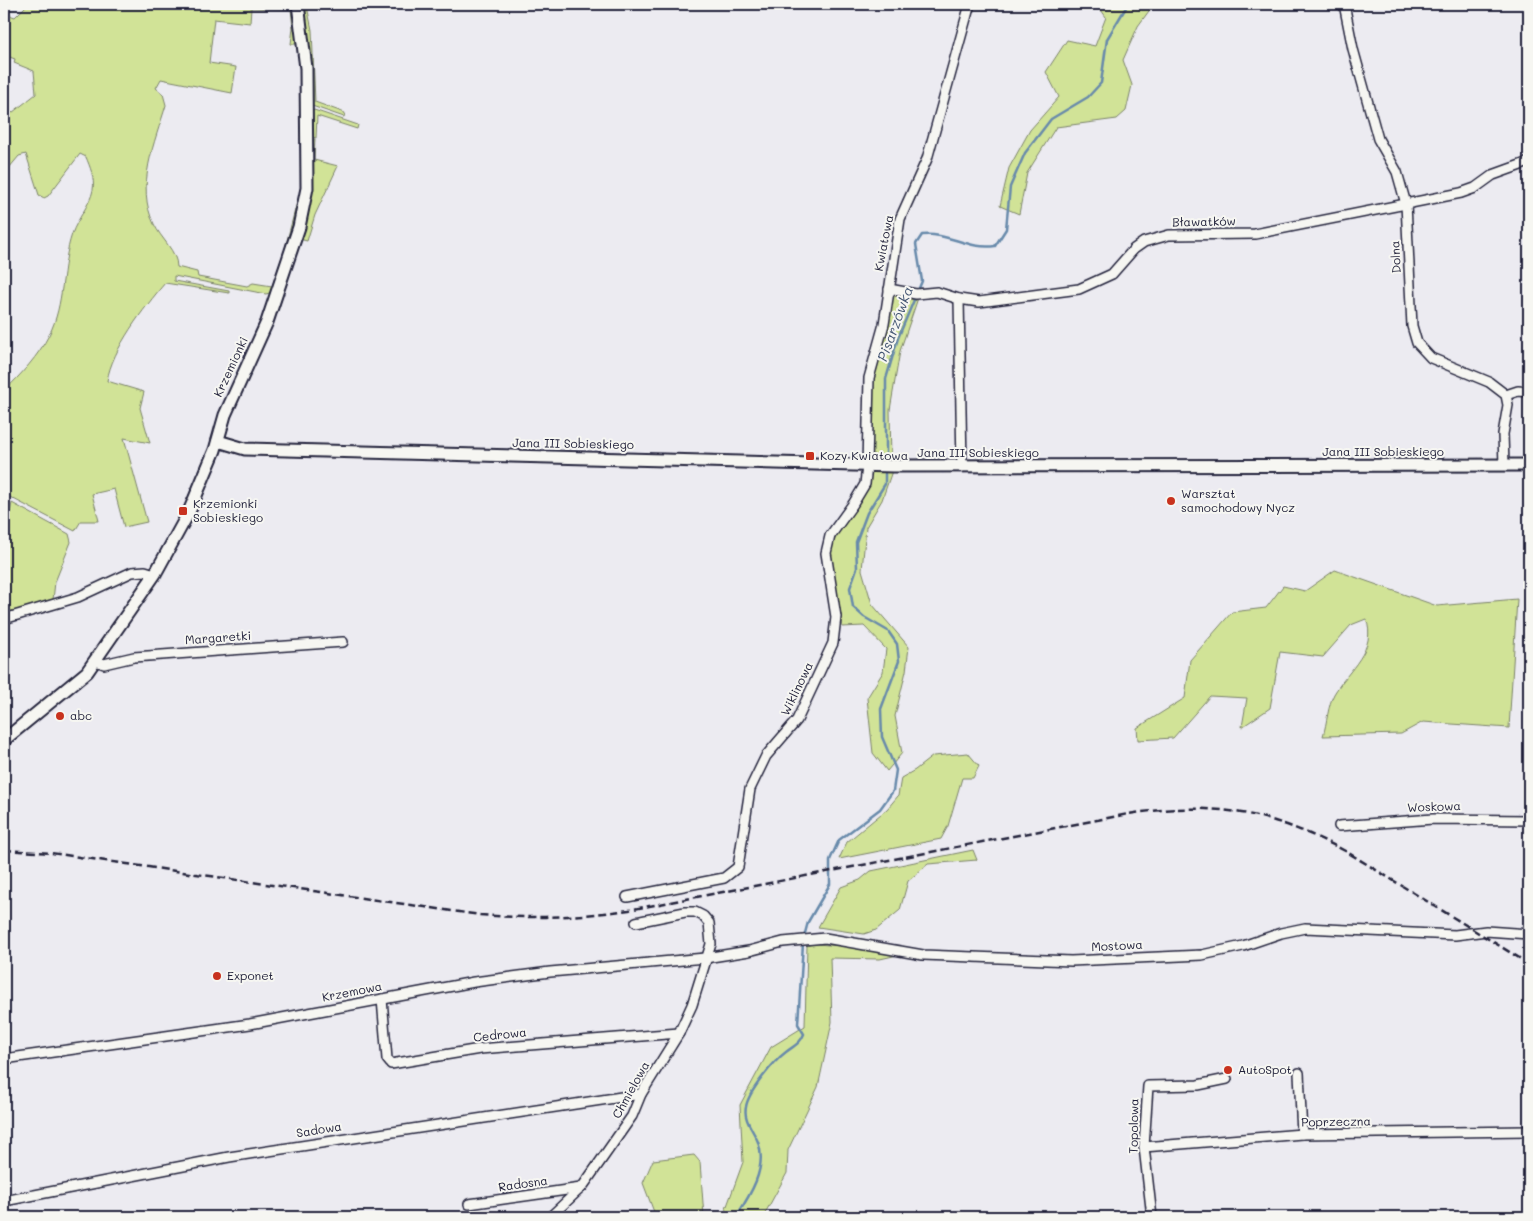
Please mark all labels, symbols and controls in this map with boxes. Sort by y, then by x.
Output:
street label: Bławatków [1172,212,1236,230]
street label: Kwiatowa [870,213,896,272]
street label: Dolna [1386,240,1404,274]
water label: Pisarzówka [872,284,917,364]
street label: Krzemionki [209,334,251,399]
street label: Jana III Sobieskiego [512,434,634,452]
street label: Jana III Sobieskiego [1322,443,1444,459]
street label: Jana III Sobieskiego [917,444,1039,460]
place label: Kozy Kwiatowa [820,447,908,463]
marker: Kozy Kwiatowa [804,450,816,462]
place label: Warsztat samochodowy Nycz [1181,485,1295,515]
place label: Krzemionki Sobieskiego [193,495,263,525]
marker: Warsztat samochodowy Nycz [1165,495,1177,507]
marker: Krzemionki Sobieskiego [177,505,189,517]
street label: Margaretki [184,627,252,647]
street label: Wiklinowa [776,659,816,718]
place label: abc [70,707,92,723]
marker: abc [54,710,66,722]
street label: Woskowa [1407,797,1461,815]
street label: Mostowa [1091,936,1143,954]
place label: Exponet [227,967,274,983]
marker: Exponet [211,970,223,982]
street label: Krzemowa [320,977,383,1005]
street label: Cedrowa [472,1023,527,1045]
street label: Chmielowa [608,1058,652,1121]
place label: AutoSpot [1238,1061,1292,1077]
marker: AutoSpot [1222,1064,1234,1076]
street label: Topolowa [1125,1098,1141,1154]
street label: Poprzeczna [1301,1112,1371,1130]
street label: Sadowa [295,1118,343,1140]
street label: Radosna [497,1172,549,1194]

